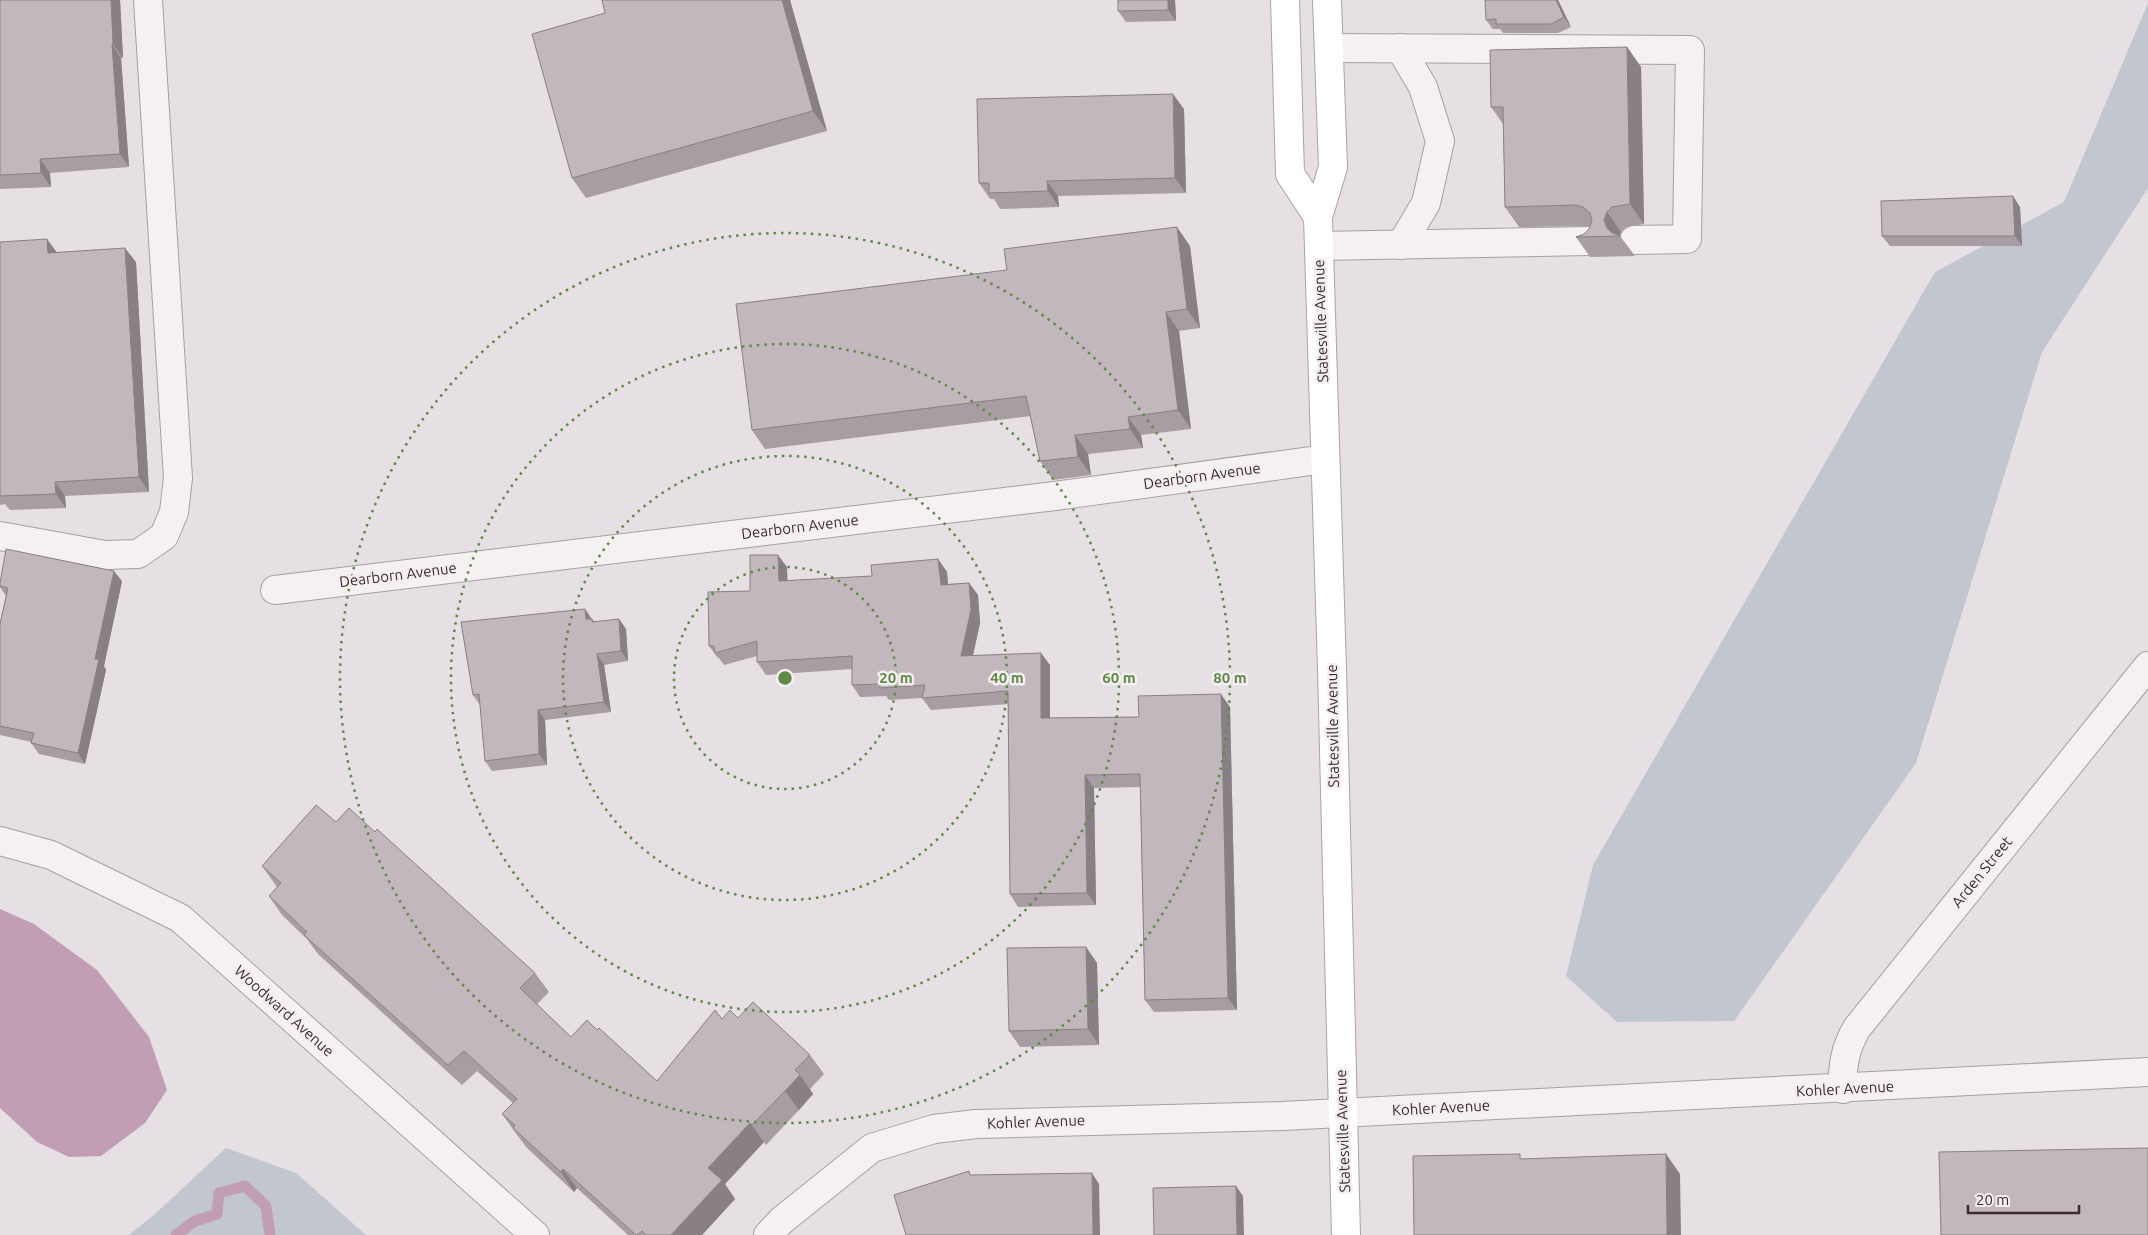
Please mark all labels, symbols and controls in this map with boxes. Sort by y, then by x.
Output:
street label: Statesville Avenue [1310,259,1331,383]
street label: Dearborn Avenue [1142,459,1262,492]
street label: Dearborn Avenue [740,511,860,542]
street label: Dearborn Avenue [338,559,458,590]
street label: Statesville Avenue [1323,664,1342,788]
centre of rings [776,669,794,687]
text: 20 m [879,669,913,686]
text: 40 m [990,669,1024,686]
text: 60 m [1102,669,1136,686]
text: 80 m [1213,669,1247,686]
street label: Arden Street [1948,833,2015,911]
street label: Woodward Avenue [231,962,337,1060]
street label: Statesville Avenue [1332,1069,1353,1193]
street label: Kohler Avenue [1796,1077,1894,1100]
street label: Kohler Avenue [1392,1096,1490,1119]
street label: Kohler Avenue [987,1111,1085,1132]
scale bar [1968,1182,2079,1214]
text: 20 m [1976,1191,2009,1208]

